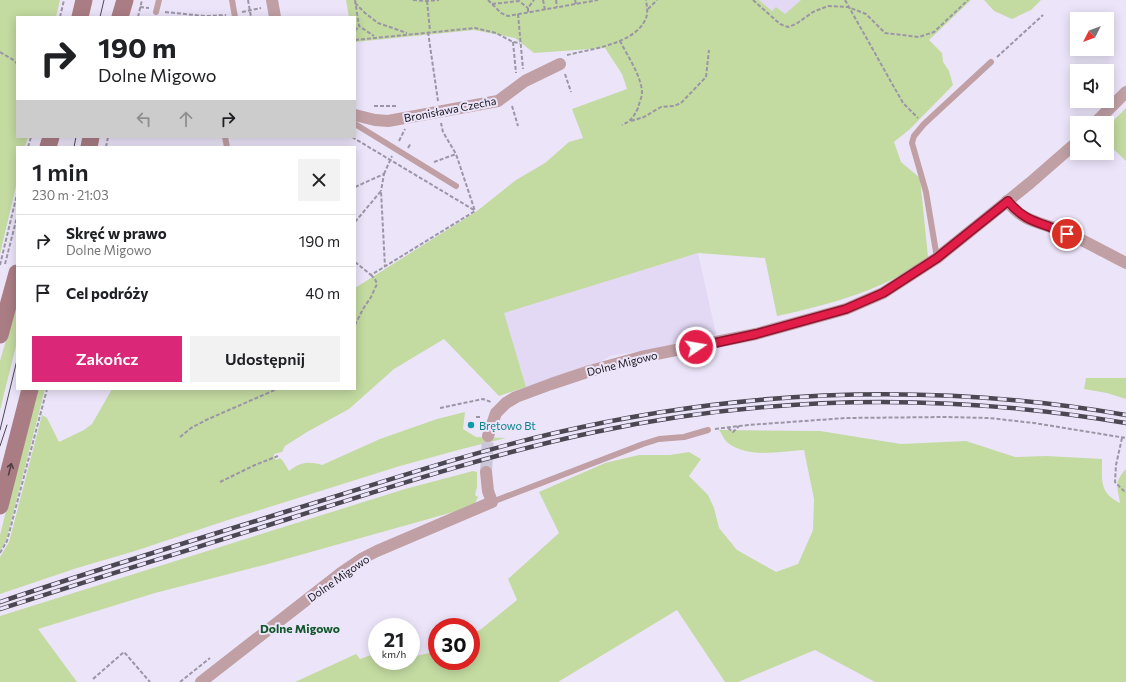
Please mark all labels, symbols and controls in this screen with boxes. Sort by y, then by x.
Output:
north arrow [1070,12,1114,56]
map controls [1070,12,1114,160]
text: 190 m [98,30,176,64]
icon: right [32,32,84,84]
text: Dolne Migowo [98,64,217,86]
button: sound [1070,64,1114,108]
street label: Bronisława Czecha [403,94,497,124]
icon: left [133,108,155,130]
icon: ahead [175,108,197,130]
icon: right [217,108,239,130]
button: search [1070,116,1114,160]
text: 1 min [32,157,89,186]
button: close [298,159,340,201]
text: 230 m · 21:03 [32,187,109,203]
pin [1050,217,1084,251]
icon: arrive [1056,223,1078,245]
text: Skręć w prawo [66,224,167,242]
icon: right [32,230,54,252]
text: 190 m [299,232,340,250]
text: Dolne Migowo [66,242,152,258]
icon: arrive [32,282,54,304]
text: Cel podróży [66,284,149,302]
text: 40 m [305,284,340,302]
position arrow [675,326,717,368]
button: Zakończ [32,336,182,382]
button: Udostępnij [190,336,340,382]
street label: Dolne Migowo [585,348,659,378]
place label: Brętowo Bt [479,419,536,432]
marker: Brętowo Bt [466,420,476,430]
one-way arrow [6,462,14,475]
street label: Dolne Migowo [305,552,372,604]
speed limit sign: 30 [428,618,480,670]
district label: Dolne Migowo [260,621,340,635]
text: 21 [384,627,404,651]
text: km/h [382,648,406,660]

